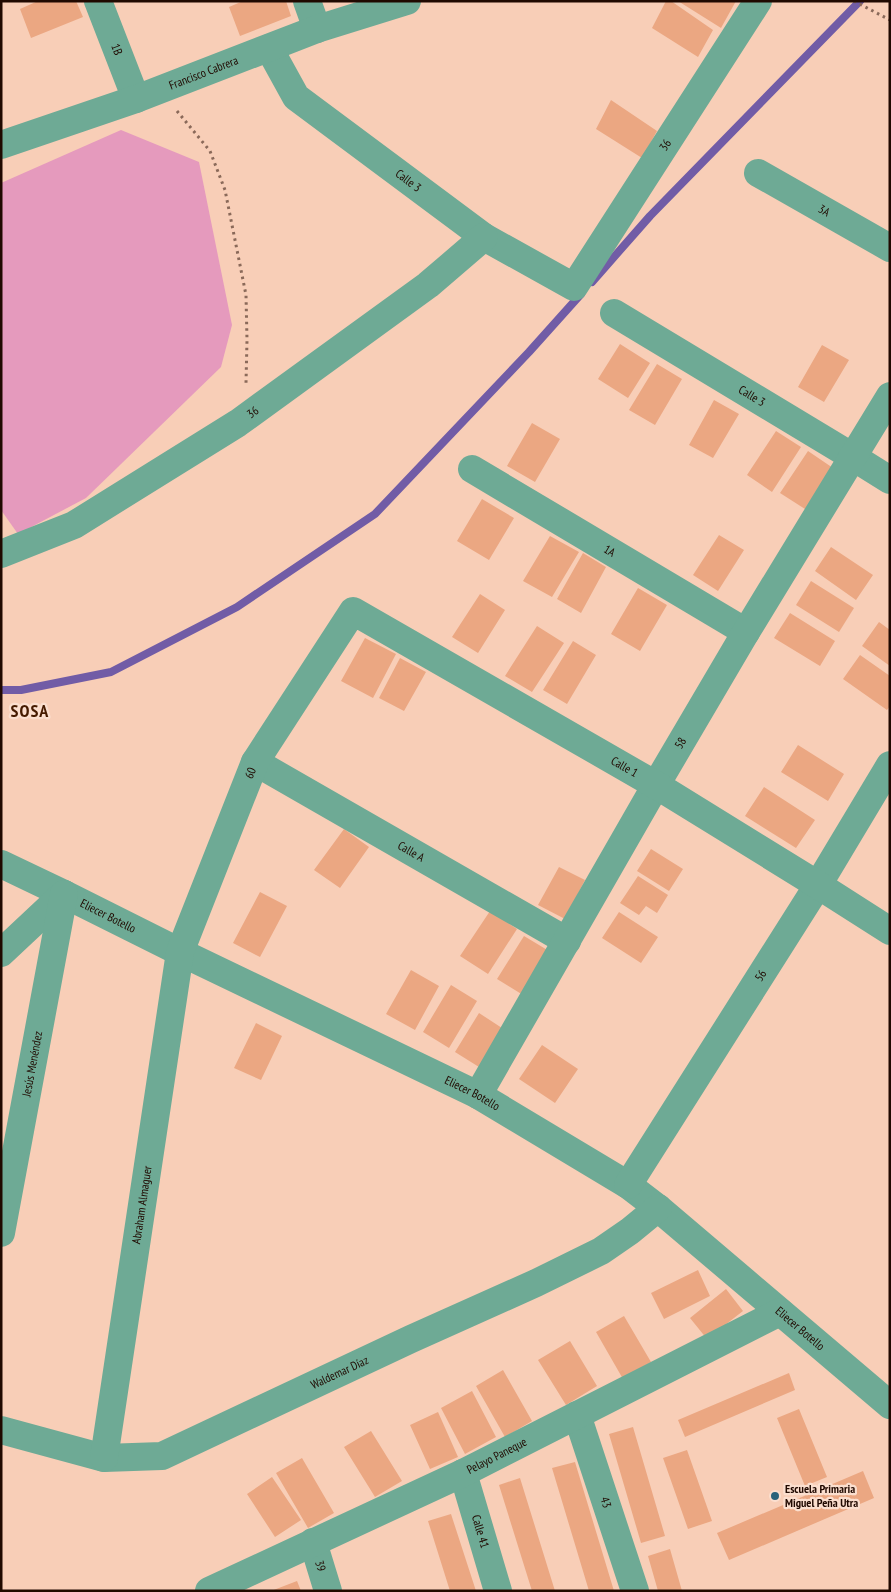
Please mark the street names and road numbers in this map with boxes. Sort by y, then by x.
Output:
street label: 1B [108,41,126,57]
street label: Francisco Cabrera [167,52,240,93]
street label: 36 [656,136,674,153]
street label: Calle 3 [393,166,425,195]
street label: 3A [816,201,833,220]
street label: Calle 3 [736,382,768,409]
street label: 36 [244,403,261,421]
street label: 1A [601,541,619,560]
street label: 58 [671,734,689,751]
street label: Calle 1 [609,753,641,780]
street label: 60 [241,765,259,781]
street label: Calle A [395,838,428,865]
street label: Eliecer Botello [78,895,138,936]
street label: 56 [751,967,769,984]
street label: Jesús Menéndez [18,1030,45,1099]
street label: Eliecer Botello [442,1072,503,1113]
street label: Abraham Almaguer [128,1164,155,1245]
street label: Eliecer Botello [773,1303,828,1353]
street label: Waldemar Díaz [308,1352,371,1392]
street label: Pelayo Paneque [464,1434,529,1477]
street label: 43 [597,1495,615,1510]
street label: Calle 41 [469,1513,493,1550]
street label: 39 [312,1558,330,1573]

